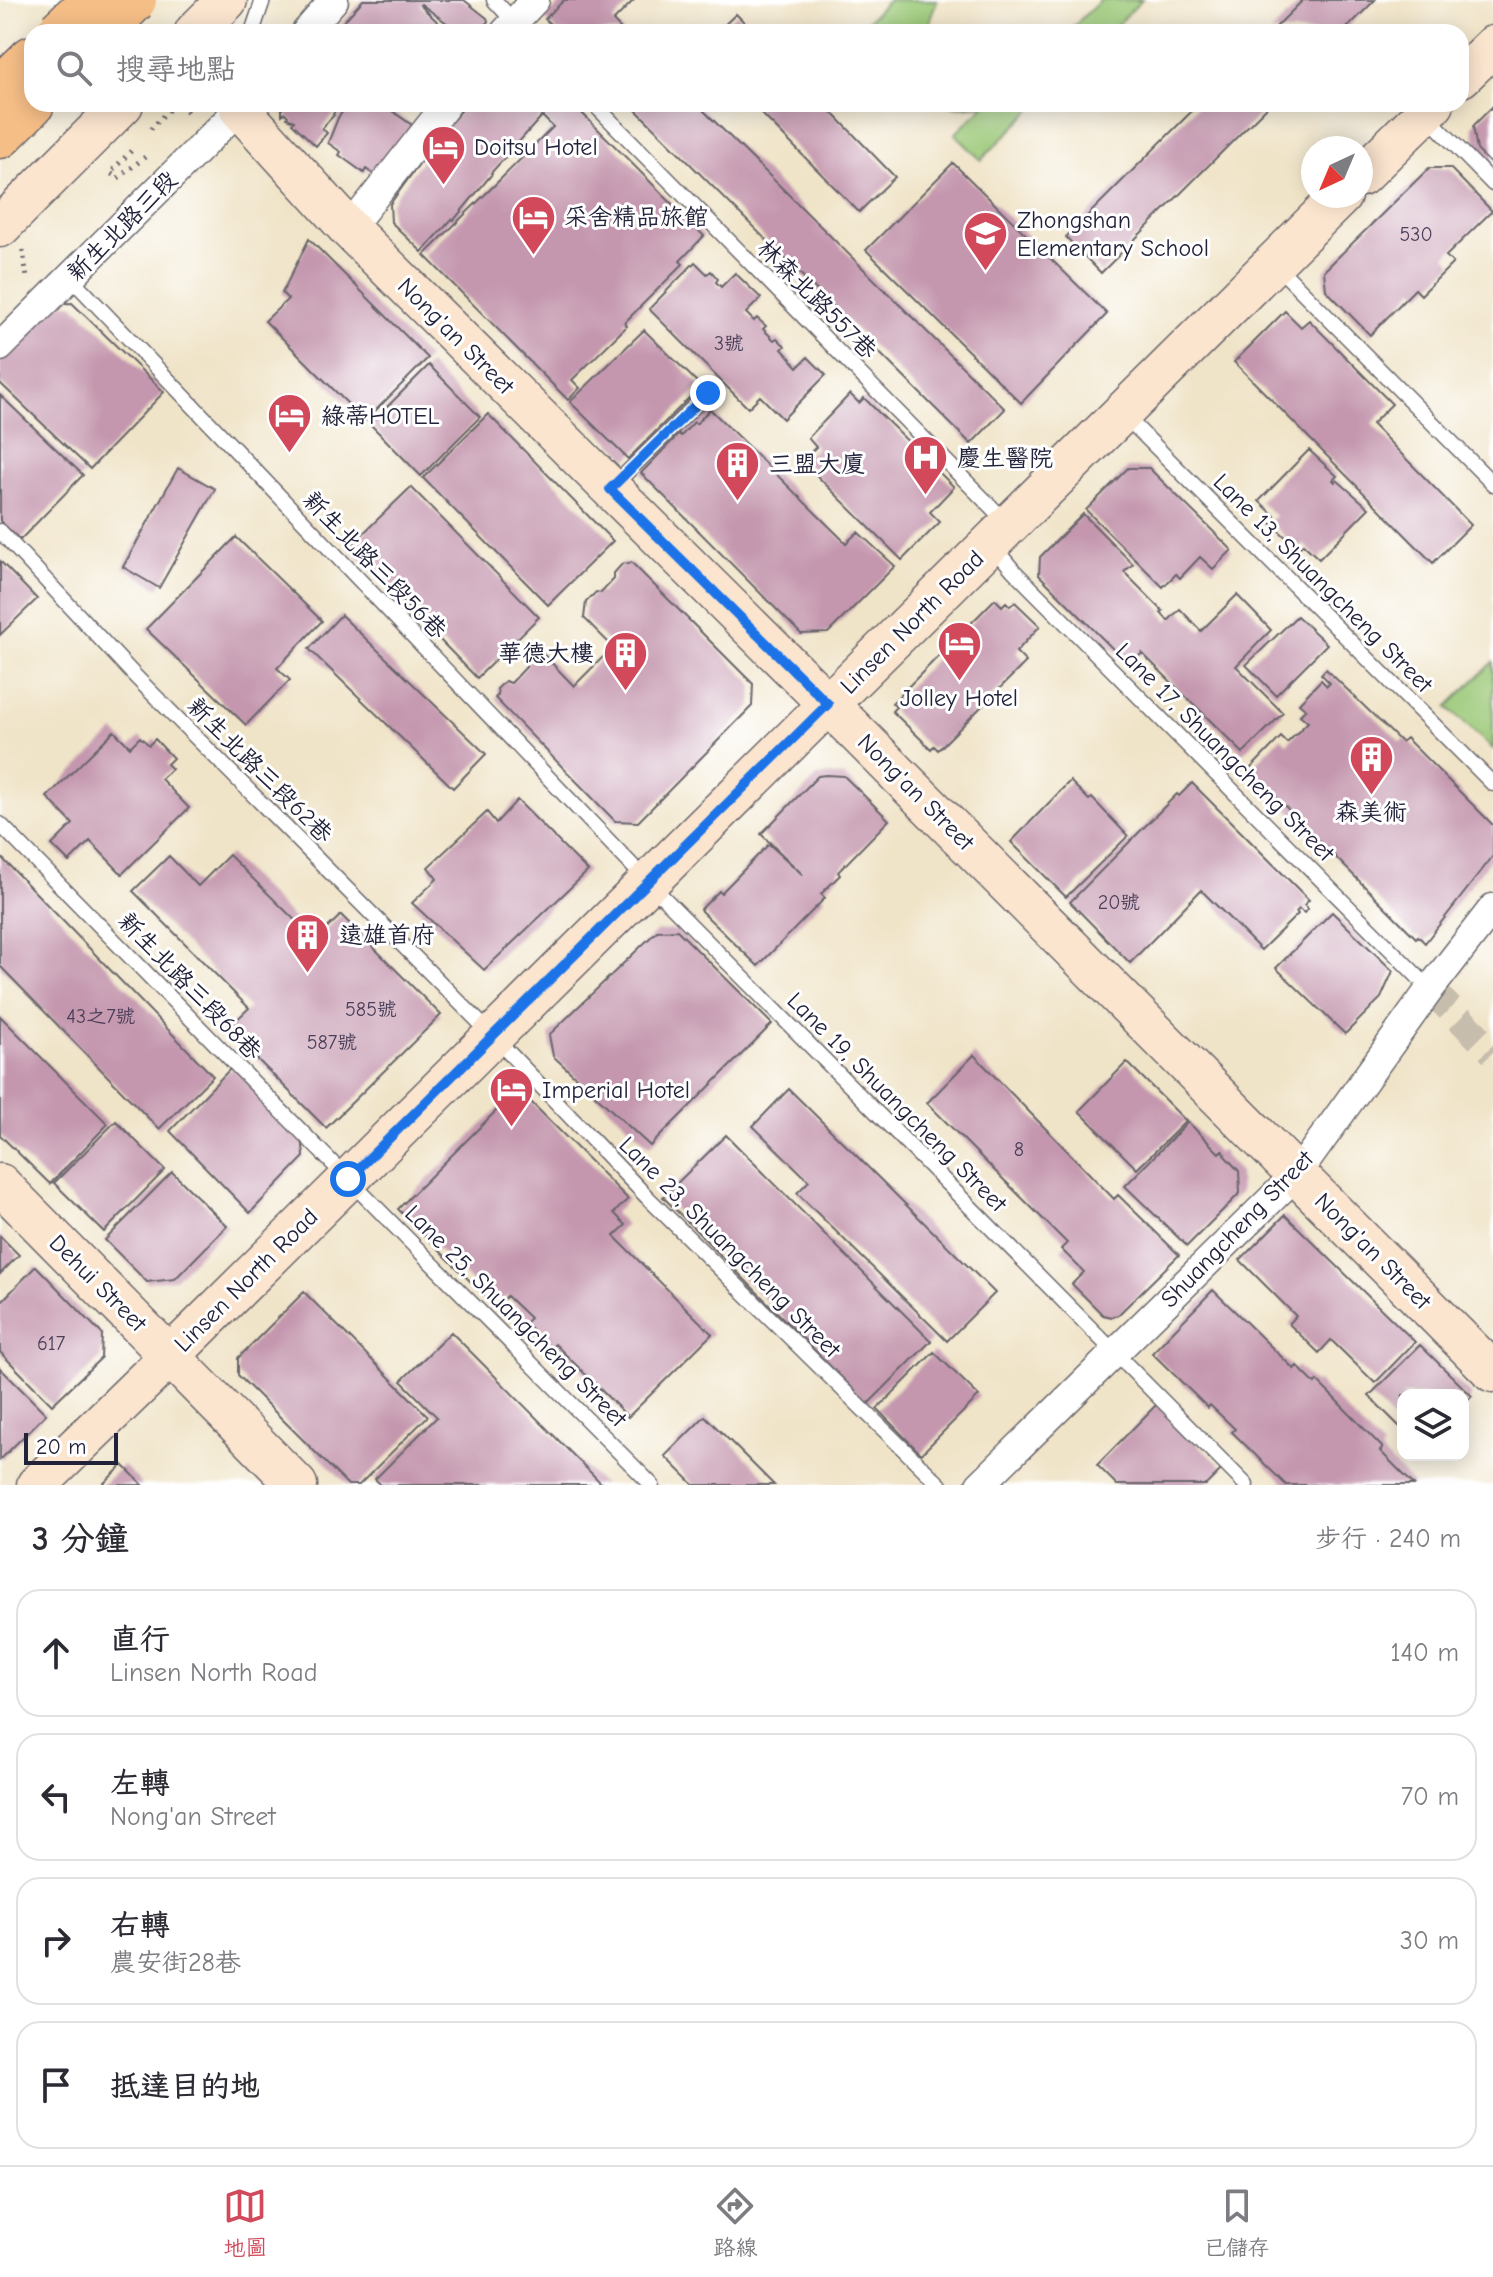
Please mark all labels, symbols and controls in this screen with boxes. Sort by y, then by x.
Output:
search box [24,24,1469,112]
icon: search [52,46,96,90]
text: 搜尋地點 [116,52,236,87]
hotel icon: Doitsu Hotel [419,123,467,186]
place label: Doitsu Hotel [474,133,598,161]
north arrow [1301,136,1373,208]
street label: 新生北路三段 [61,165,183,287]
hotel icon: 采舍精品旅館 [509,193,557,256]
place label: 采舍精品旅館 [564,203,708,231]
place label: Zhongshan Elementary School [1017,206,1209,262]
school or university icon: Zhongshan Elementary School [962,210,1010,273]
house number: 530 [1399,223,1433,246]
street label: 林森北路557巷 [751,233,883,365]
street label: Nong'an Street [392,272,521,401]
house number: 3號 [714,332,744,355]
route end [690,375,726,411]
hotel icon: 綠蒂HOTEL [266,392,314,455]
place label: 綠蒂HOTEL [321,402,440,430]
hospital icon: 慶生醫院 [902,434,950,497]
building icon: 三盟大廈 [714,440,762,503]
place label: 慶生醫院 [957,444,1053,472]
place label: 三盟大廈 [769,450,865,478]
street label: Lane 13, Shuangcheng Street [1208,468,1439,699]
street label: 新生北路三段56巷 [298,485,452,645]
street label: Linsen North Road [834,544,990,700]
hotel icon: Jolley Hotel [935,620,983,683]
building icon: 華德大樓 [601,629,649,692]
street label: Lane 17, Shuangcheng Street [1110,637,1341,868]
place label: 華德大樓 [498,639,594,667]
place label: Jolley Hotel [900,684,1018,712]
street label: 新生北路三段62巷 [182,692,338,848]
street label: Nong'an Street [852,728,981,857]
building icon: 森美術 [1347,734,1395,797]
place label: 森美術 [1335,798,1407,826]
house number: 20號 [1098,891,1140,914]
street label: 新生北路三段68巷 [113,907,267,1065]
building icon: 遠雄首府 [284,911,332,974]
place label: 遠雄首府 [339,921,435,949]
street label: Lane 19, Shuangcheng Street [781,986,1013,1218]
house number: 585號 [345,998,397,1021]
house number: 43之7號 [66,1005,136,1028]
house number: 587號 [307,1031,357,1054]
hotel icon: Imperial Hotel [487,1066,535,1129]
place label: Imperial Hotel [542,1076,690,1104]
street label: Lane 23, Shuangcheng Street [614,1131,847,1364]
house number: 8 [1014,1138,1024,1161]
street label: Shuangcheng Street [1155,1144,1320,1313]
route start [330,1161,366,1197]
street label: Nong'an Street [1309,1187,1438,1316]
street label: Lane 25, Shuangcheng Street [399,1199,634,1434]
street label: Linsen North Road [168,1202,324,1358]
street label: Dehui Street [44,1229,153,1338]
house number: 617 [37,1332,66,1355]
map controls [1397,1389,1469,1461]
button: layers [1397,1389,1469,1461]
scale bar [24,1429,118,1465]
text: 20 m [36,1434,86,1460]
text: 3 分鐘 [32,1519,129,1559]
text: 步行 · 240 m [1315,1524,1461,1554]
text: 直行 [110,1622,170,1657]
icon: ahead [34,1631,78,1675]
text: 140 m [1390,1638,1459,1668]
text: Linsen North Road [110,1658,317,1688]
text: 左轉 [110,1766,170,1801]
icon: left [34,1775,78,1819]
text: 70 m [1401,1782,1459,1812]
text: Nong'an Street [110,1802,276,1832]
text: 右轉 [110,1908,170,1943]
icon: right [34,1919,78,1963]
text: 30 m [1400,1926,1459,1956]
text: 農安街28巷 [110,1948,241,1978]
icon: arrive [34,2063,78,2107]
text: 抵達目的地 [110,2069,260,2104]
tab: 地圖 [223,2184,267,2261]
tab: 路線 [713,2184,758,2261]
tab: 已儲存 [1204,2184,1270,2261]

